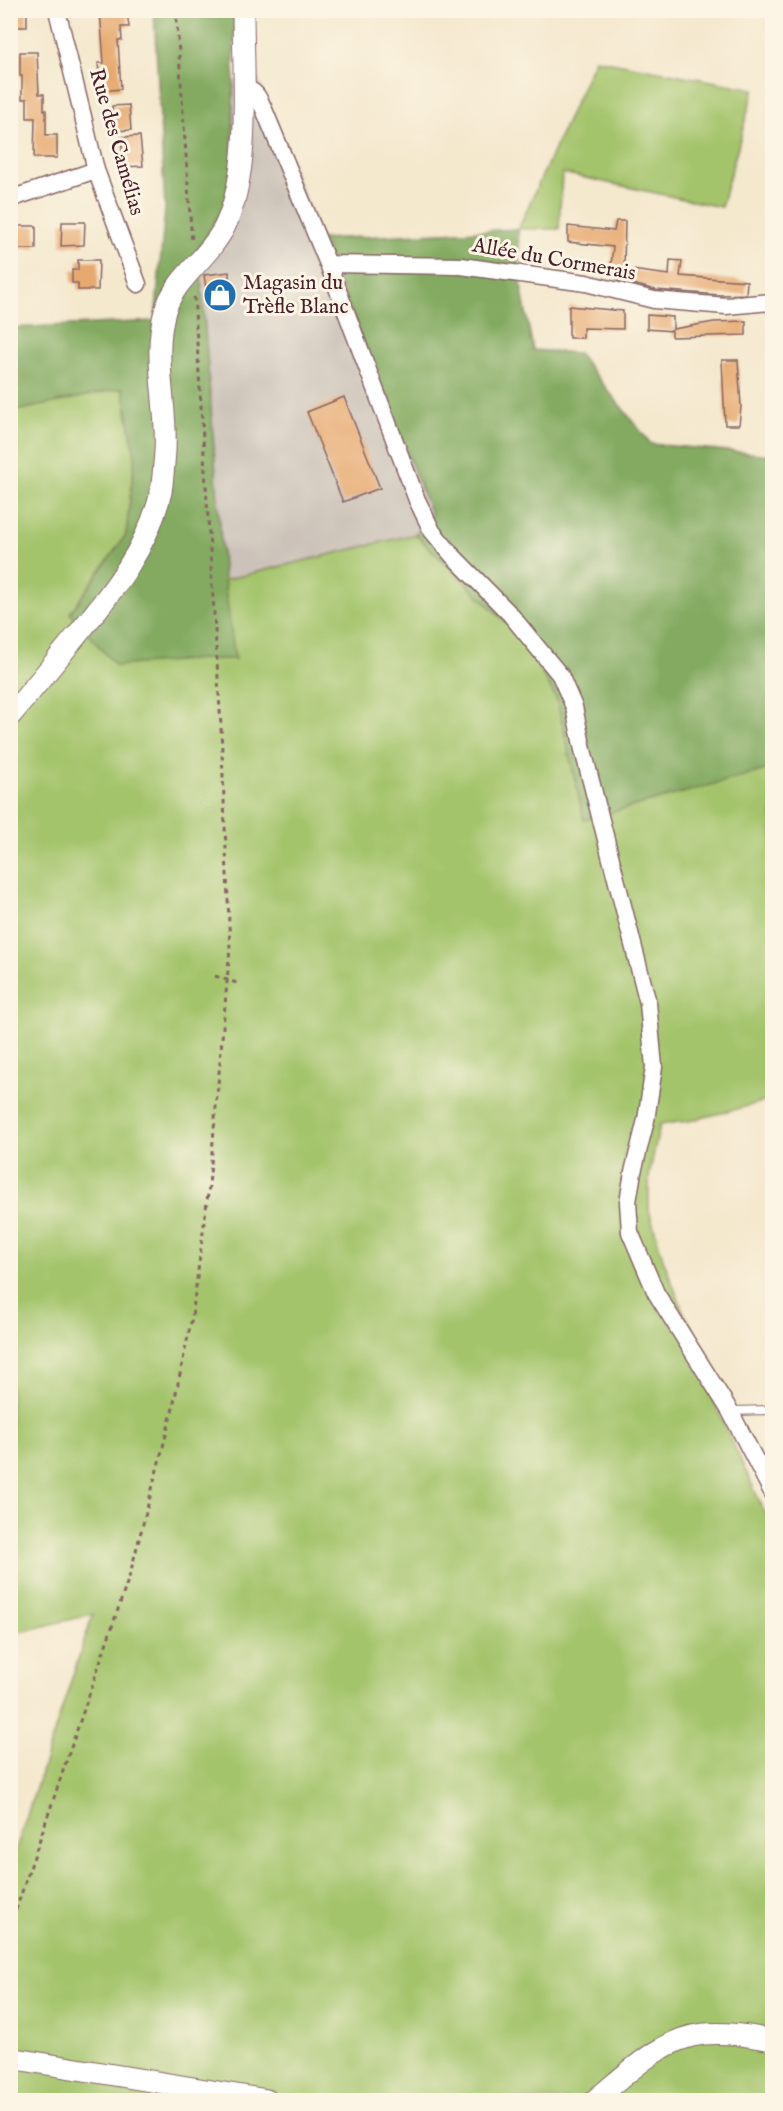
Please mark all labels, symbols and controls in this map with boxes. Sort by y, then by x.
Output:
street label: Rue des Camélias [82,65,150,219]
street label: Allée du Cormerais [469,232,638,288]
place label: Magasin du Trèfle Blanc [243,270,349,321]
shop icon: Magasin du Trèfle Blanc [202,277,238,313]

